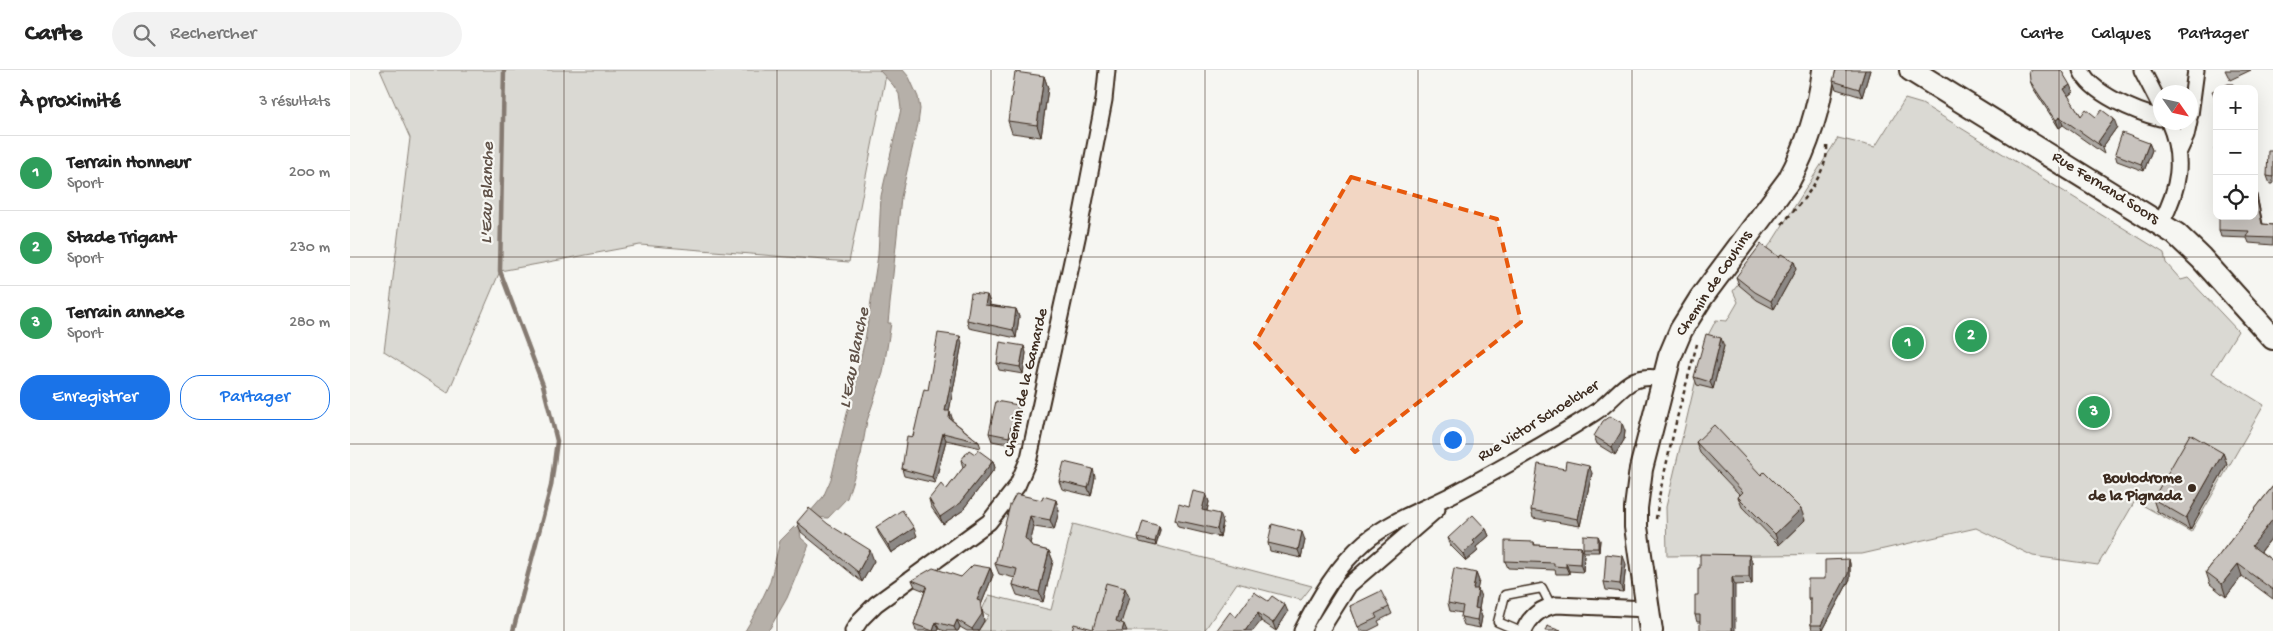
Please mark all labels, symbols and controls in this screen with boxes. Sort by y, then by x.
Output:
search box [112,12,462,57]
text: Carte [25,20,82,49]
icon: search [130,21,158,49]
text: Rechercher [170,23,256,46]
text: Carte [2021,24,2064,45]
text: Calques [2092,24,2150,45]
text: Partager [2178,24,2248,45]
north arrow [2153,85,2198,130]
map controls [2213,85,2258,220]
button: + [2213,85,2258,130]
text: À proximité [20,90,121,115]
text: 3 résultats [259,93,330,112]
button: − [2213,130,2258,175]
water label: L'Eau Blanche [477,141,499,244]
street label: Rue Fernand Soors [2048,148,2163,230]
text: Terrain Honneur [67,152,190,175]
text: 1 [33,164,39,183]
text: 200 m [289,164,330,183]
text: Sport [67,175,103,194]
button: locate [2213,175,2258,220]
text: Stade Trigant [67,227,176,250]
street label: Chemin de Couhins [1673,227,1758,340]
text: 2 [32,239,40,258]
text: 230 m [290,239,330,258]
text: Sport [67,250,103,269]
text: Terrain annexe [67,302,184,325]
water label: L'Eau Blanche [835,305,875,410]
street label: Chemin de la Gamarde [1001,306,1054,459]
text: 3 [32,314,40,333]
text: 280 m [289,314,330,333]
pin: 2 [1955,317,1987,355]
pin: 1 [1892,324,1924,362]
text: Sport [67,325,103,344]
button: Enregistrer [20,375,170,420]
button: Partager [180,375,330,420]
street label: Rue Victor Schoelcher [1475,376,1604,467]
pin: 3 [2078,393,2110,431]
your location [1440,427,1466,453]
place label: Boulodrome de la Pignada [2088,470,2183,507]
marker: Boulodrome de la Pignada [2186,482,2198,494]

